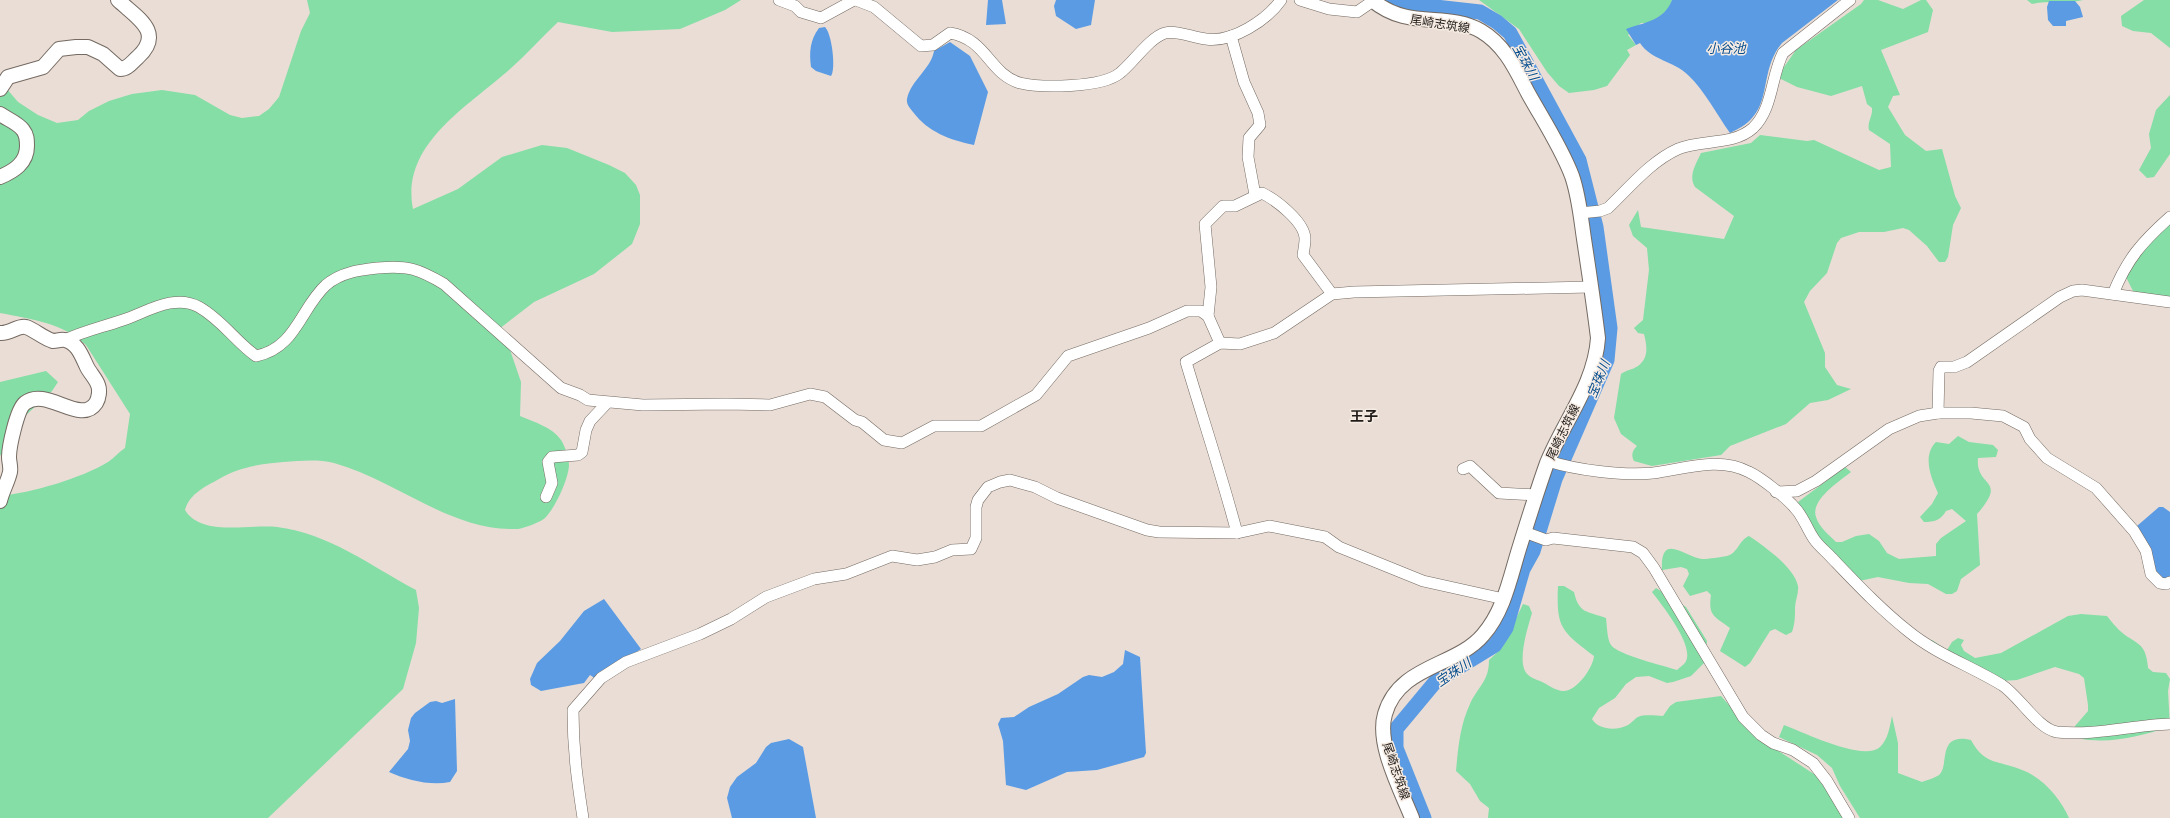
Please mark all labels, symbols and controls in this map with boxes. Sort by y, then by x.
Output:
street label: 尾崎志筑線 [1409,9,1471,38]
water label: 小谷池 [1706,38,1747,58]
water label: 宝珠川 [1508,40,1545,86]
water label: 宝珠川 [1581,355,1615,401]
street label: 尾崎志筑線 [1541,401,1584,463]
district label: 王子 [1350,405,1378,426]
water label: 宝珠川 [1431,652,1476,691]
street label: 尾崎志筑線 [1378,739,1415,802]

